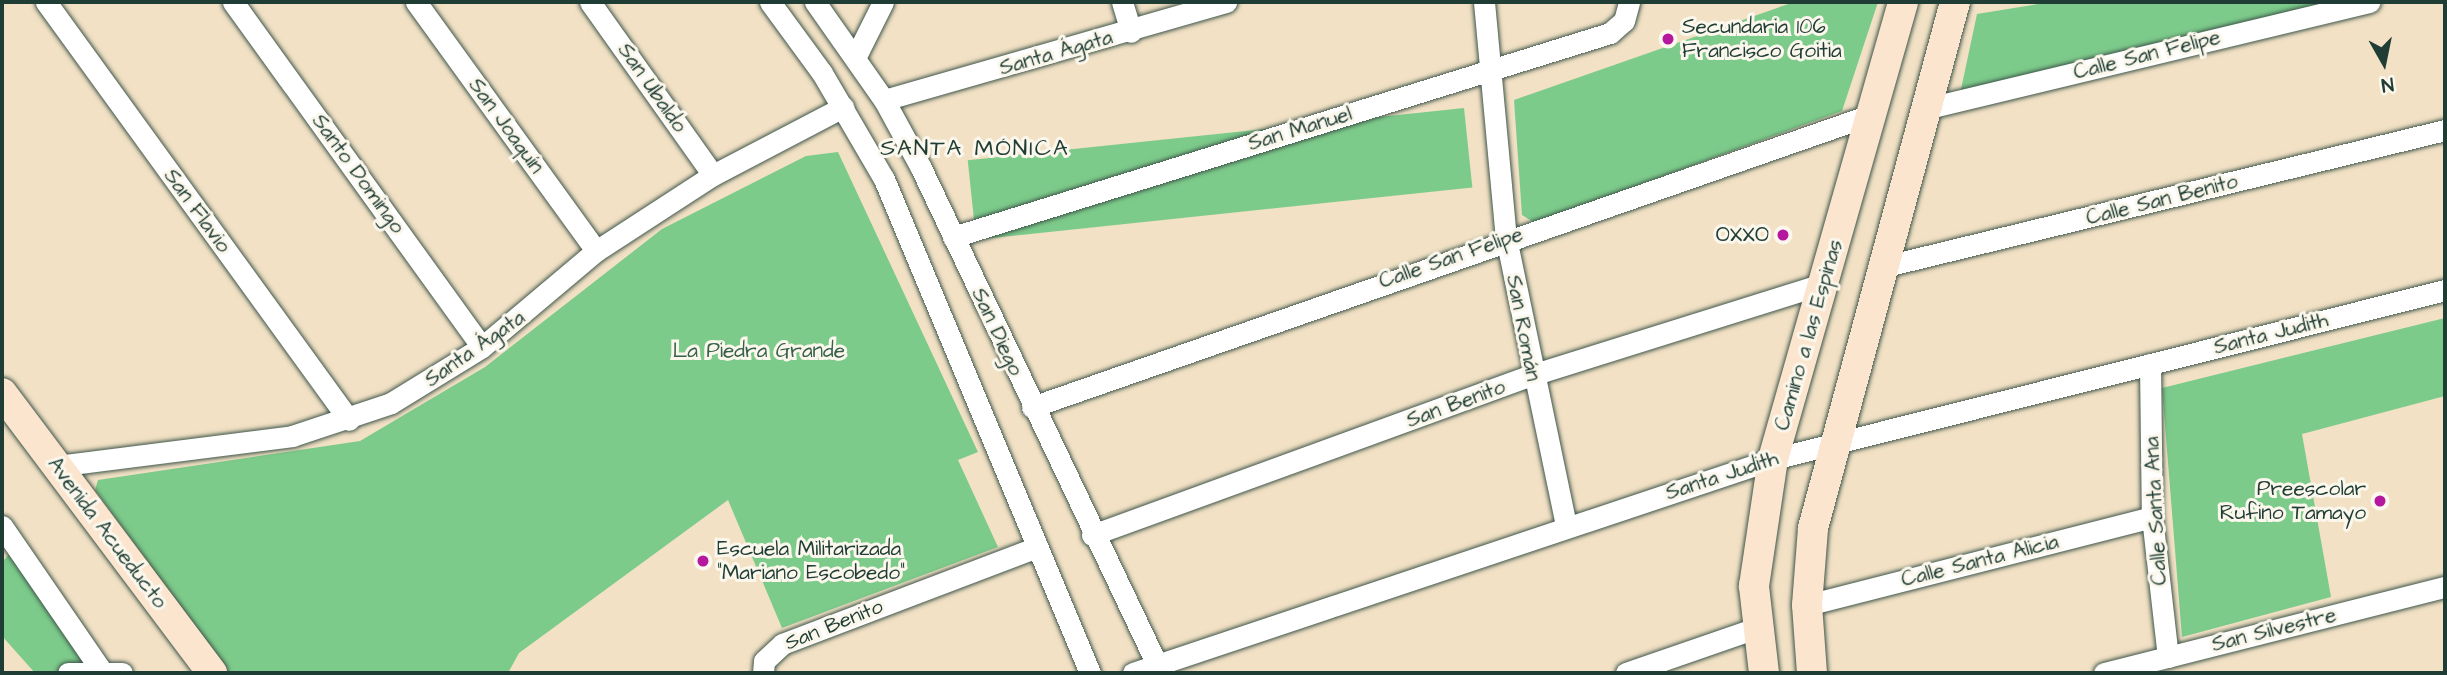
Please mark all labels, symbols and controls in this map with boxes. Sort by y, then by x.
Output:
place label: Secundaria 106 Francisco Goitia [1682,14,1842,64]
street label: Santa Ágata [997,25,1115,81]
street label: Calle San Felipe [2071,25,2223,85]
north arrow [2349,28,2419,98]
marker: Secundaria 106 Francisco Goitia [1660,31,1676,47]
street label: San Ubaldo [612,38,692,138]
text: N [2379,70,2395,99]
street label: San Joaquín [463,73,549,179]
street label: San Manuel [1245,101,1355,157]
street label: Santo Domingo [306,109,410,239]
district label: SANTA MÓNICA [882,134,1068,162]
street label: San Flavio [158,164,236,258]
street label: Calle San Benito [2084,169,2240,231]
street label: Calle San Felipe [1376,222,1526,294]
place label: OXXO [1716,222,1769,248]
marker: OXXO [1775,227,1791,243]
street label: Camino a las Espinas [1770,237,1848,433]
street label: San Román [1500,273,1546,383]
street label: San Diego [966,284,1028,380]
street label: Santa Ágata [420,305,530,393]
street label: Santa Judith [2211,308,2331,360]
park label: La Piedra Grande [673,338,845,364]
street label: San Benito [1403,374,1509,434]
street label: Calle Santa Ana [2140,436,2172,586]
street label: Santa Judith [1663,446,1781,506]
street label: Avenida Acueducto [42,452,172,614]
place label: Preescolar Rufino Tamayo [2220,476,2366,526]
marker: Preescolar Rufino Tamayo [2372,493,2388,509]
street label: Calle Santa Alicia [1899,529,2061,593]
place label: Escuela Militarizada "Mariano Escobedo" [717,536,905,586]
marker: Escuela Militarizada "Mariano Escobedo" [695,553,711,569]
street label: San Benito [781,594,887,656]
street label: San Silvestre [2209,602,2339,658]

